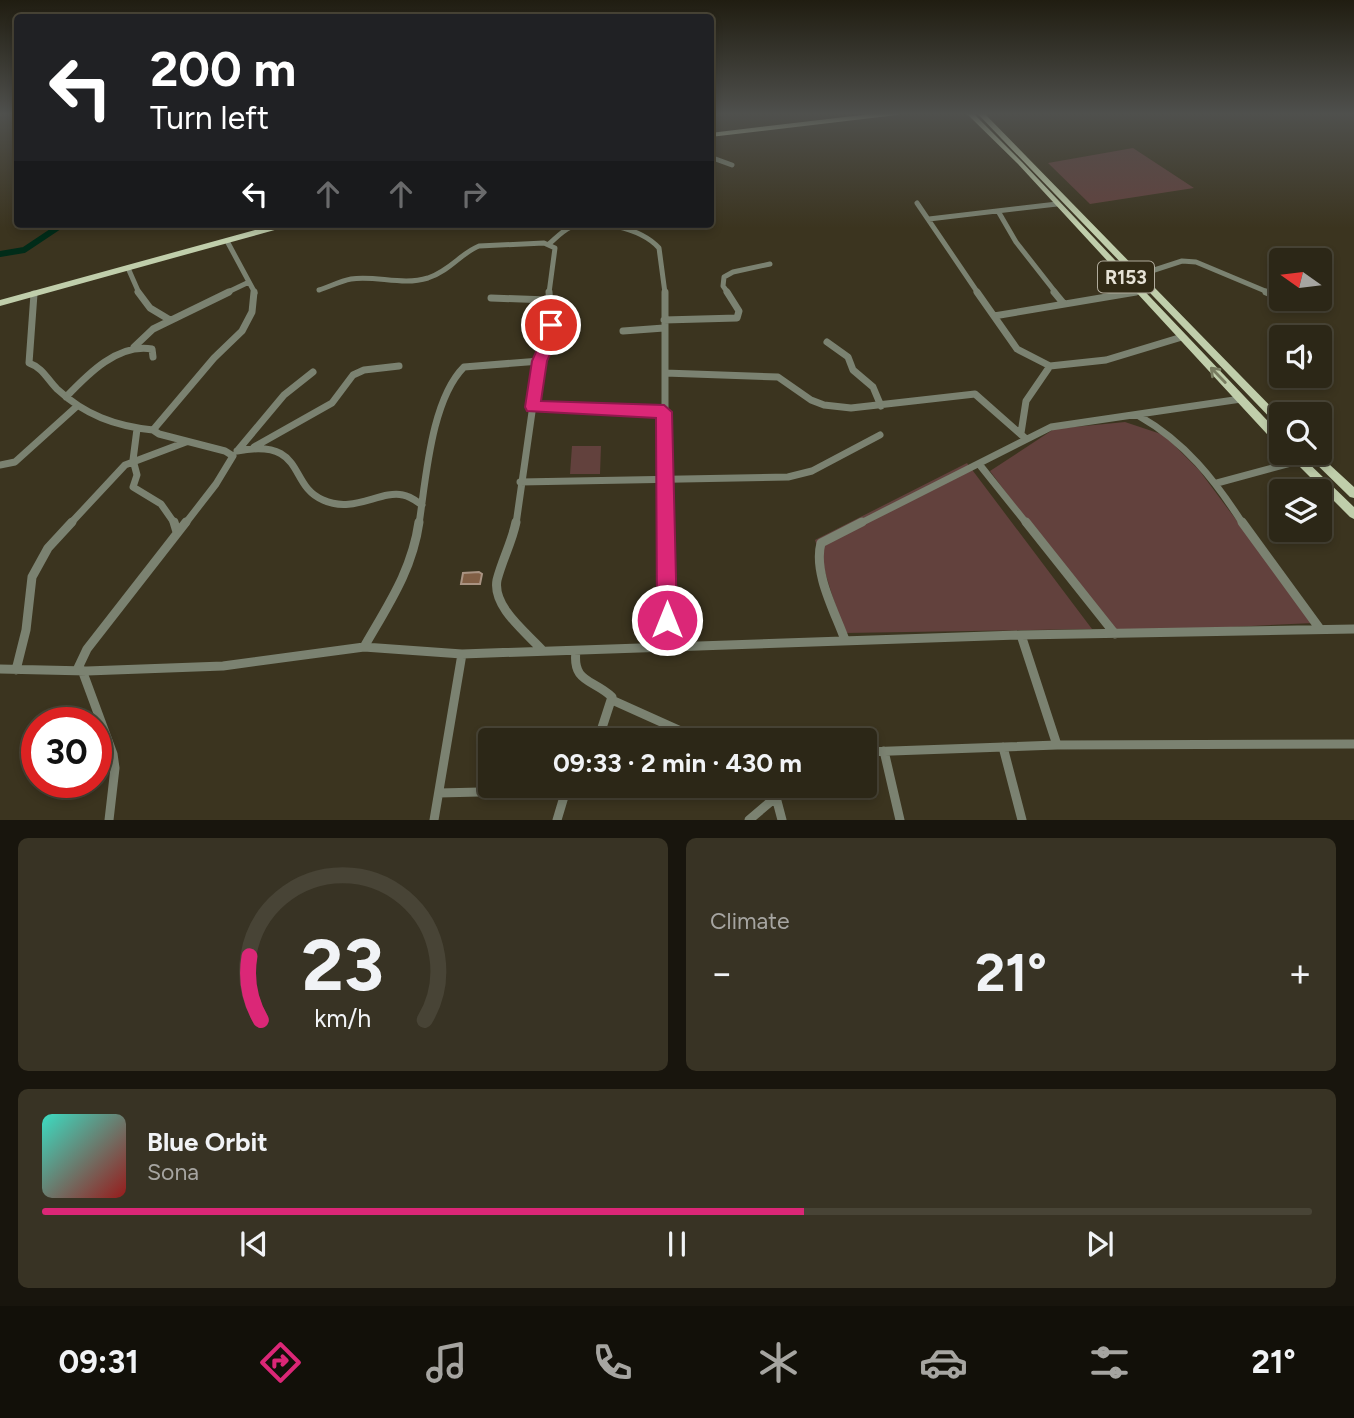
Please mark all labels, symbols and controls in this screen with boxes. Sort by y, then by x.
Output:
text: 200 m [150,39,296,98]
icon: left [35,42,126,133]
text: Turn left [150,99,269,137]
icon: left [236,175,274,213]
icon: ahead [309,175,347,213]
icon: ahead [382,175,420,213]
icon: right [455,175,493,213]
north arrow [1269,248,1332,312]
map controls [1269,248,1332,542]
road number: R153 [1098,262,1154,292]
pin [521,295,581,355]
icon: arrive [532,306,570,344]
button: sound [1269,325,1332,388]
one-way arrow [1209,367,1226,384]
button: search [1269,402,1332,465]
button: layers [1269,479,1332,542]
position arrow [630,583,704,657]
speed limit sign: 30 [21,707,112,798]
text: 09:33 · 2 min · 430 m [553,747,802,779]
text: Climate [710,907,789,935]
text: 23 [302,922,384,1009]
text: 21° [975,942,1047,1004]
text: − [710,950,734,996]
text: + [1288,950,1312,996]
text: km/h [314,1003,372,1033]
text: Blue Orbit [147,1126,268,1158]
text: Sona [147,1158,199,1186]
icon: previous [235,1225,273,1263]
icon: pause [658,1225,696,1263]
icon: next [1081,1225,1119,1263]
icon: directions [256,1338,305,1387]
icon: music [422,1338,471,1387]
icon: phone [588,1338,637,1387]
icon: climate [754,1338,803,1387]
icon: car [919,1338,968,1387]
icon: filters [1085,1338,1134,1387]
text: 09:31 [58,1343,139,1381]
text: 21° [1251,1343,1296,1381]

